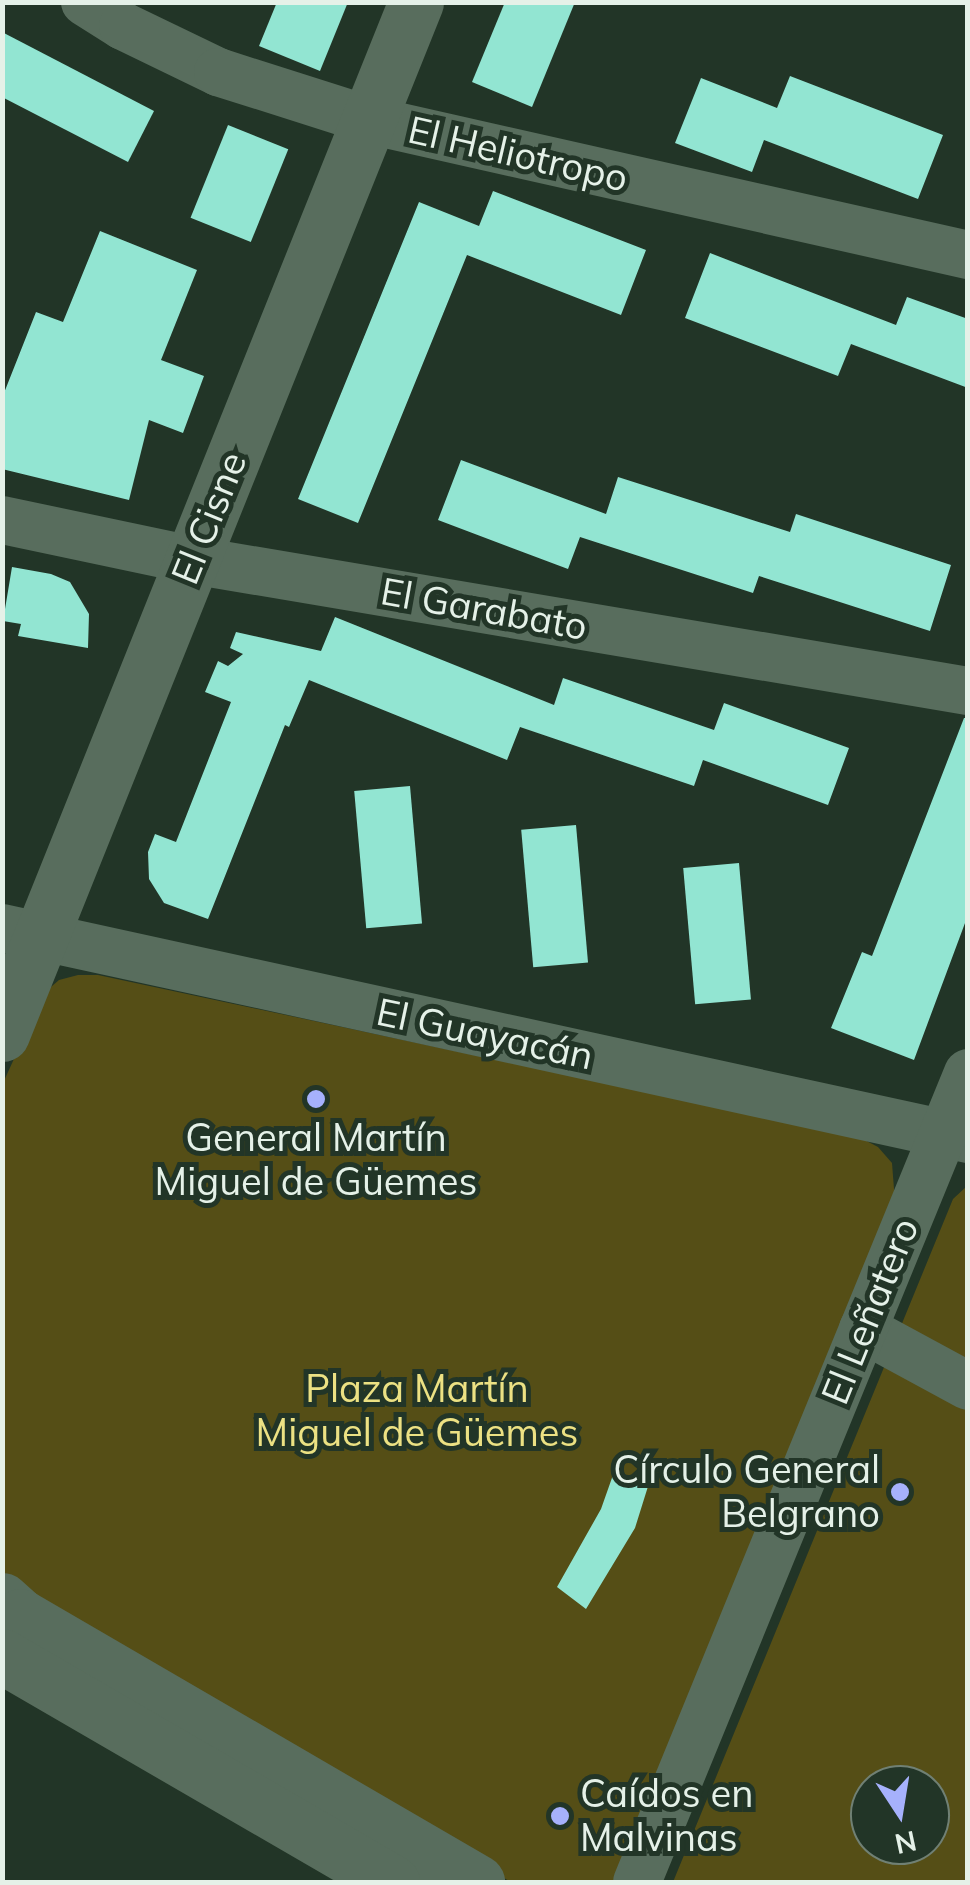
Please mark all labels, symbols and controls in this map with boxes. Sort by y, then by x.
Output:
street label: El Heliotropo [404,107,632,201]
street label: El Cisne [162,445,256,591]
street label: El Garabato [377,568,591,650]
street label: El Guayacán [373,989,597,1079]
marker: General Martín Miguel de Güemes [305,1088,327,1110]
place label: General Martín Miguel de Güemes [155,1115,477,1204]
street label: El Leñatero [812,1211,928,1411]
park label: Plaza Martín Miguel de Güemes [256,1366,578,1456]
place label: Círculo General Belgrano [613,1447,880,1536]
marker: Círculo General Belgrano [889,1481,911,1503]
north arrow [850,1765,950,1865]
place label: Caídos en Malvinas [580,1771,753,1860]
marker: Caídos en Malvinas [549,1805,571,1827]
text: N [892,1824,920,1862]

